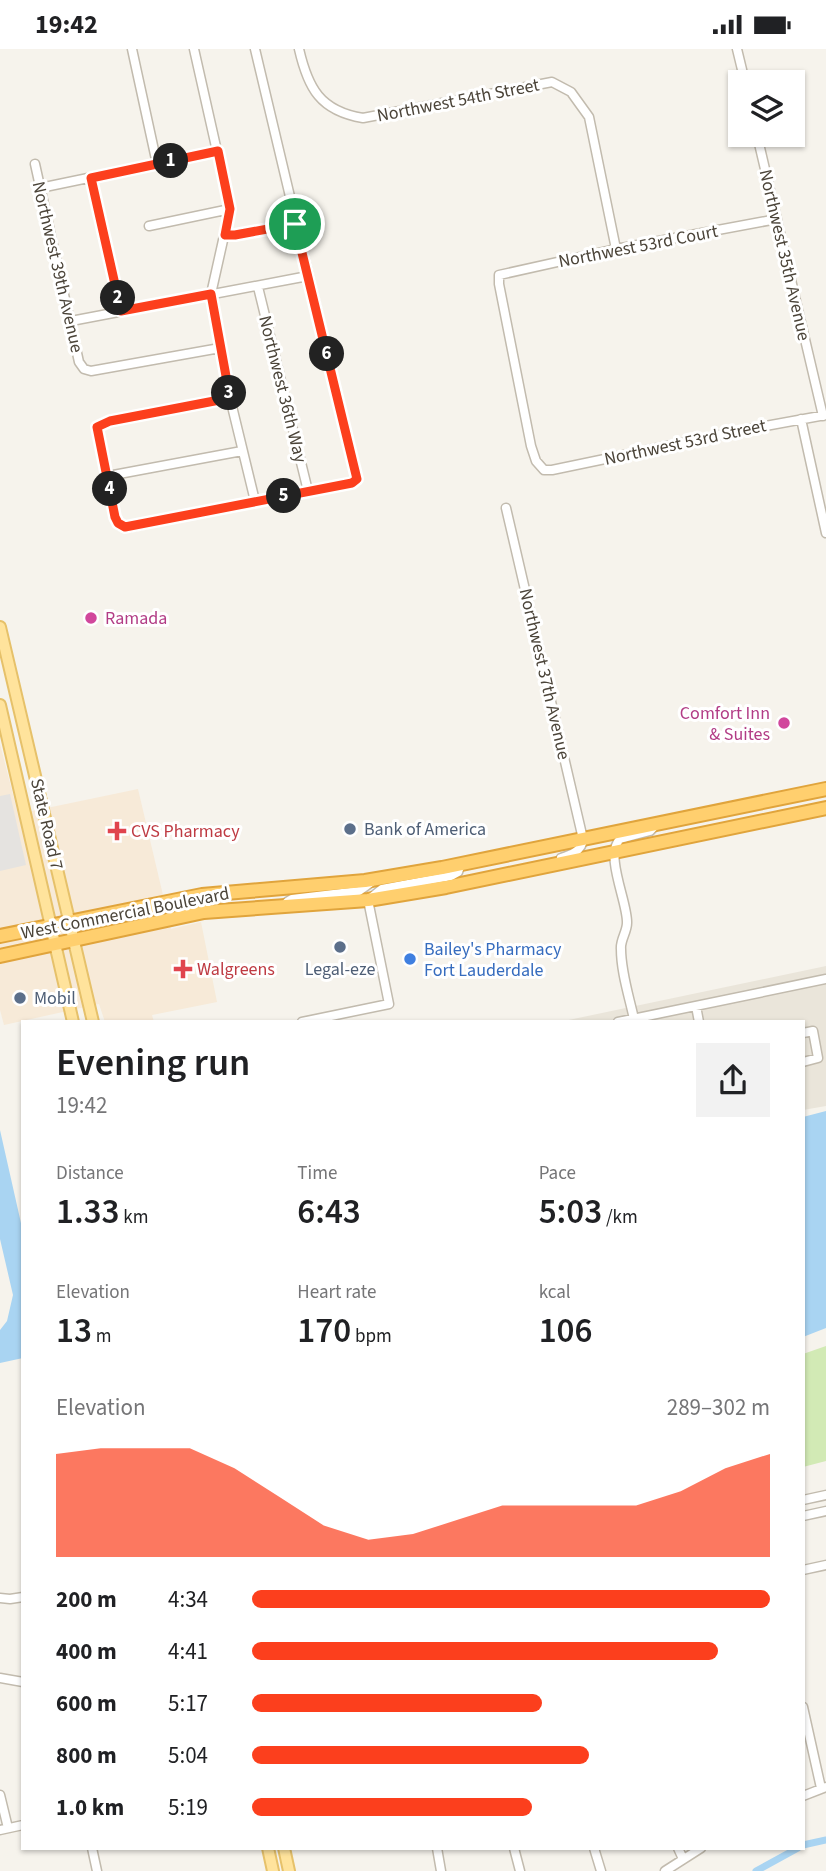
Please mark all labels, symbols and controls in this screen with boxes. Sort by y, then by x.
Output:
text: 19:42 [35,6,98,43]
map controls [728,70,805,147]
button: layers [728,70,805,147]
street label: Northwest 54th Street [375,73,541,128]
pin: 1 [154,143,188,179]
text: 1 [165,147,176,174]
street label: Northwest 35th Avenue [753,167,816,343]
street label: Northwest 39th Avenue [26,179,89,355]
pin [265,194,325,254]
icon: arrive [276,205,314,243]
street label: Northwest 53rd Court [556,219,720,274]
pin: 2 [100,281,136,315]
text: 2 [112,284,123,311]
street label: Northwest 36th Way [252,313,313,466]
pin: 6 [310,337,344,371]
text: 6 [321,340,332,367]
pin: 3 [212,375,246,411]
text: 3 [223,379,234,406]
street label: Northwest 53rd Street [602,413,768,472]
pin: 4 [92,471,128,507]
text: 4 [104,475,115,502]
pin: 5 [266,479,302,513]
text: 5 [278,482,289,509]
street label: Northwest 37th Avenue [513,586,576,762]
place label: Ramada [105,606,167,631]
marker: Ramada [83,610,99,626]
place label: Comfort Inn & Suites [680,701,770,747]
marker: Comfort Inn & Suites [776,715,792,731]
street label: State Road 7 [24,776,69,872]
place label: Bank of America [364,817,486,842]
place label: CVS Pharmacy [131,819,240,844]
marker: Bank of America [342,821,358,837]
marker: CVS Pharmacy [109,823,125,839]
street label: West Commercial Boulevard [19,881,231,946]
place label: Bailey's Pharmacy Fort Lauderdale [424,937,562,983]
marker: Legal-eze [332,939,348,955]
marker: Bailey's Pharmacy Fort Lauderdale [402,951,418,967]
place label: Walgreens [197,957,275,982]
place label: Legal-eze [305,957,375,982]
marker: Walgreens [175,961,191,977]
place label: Mobil [34,986,76,1011]
marker: Mobil [12,990,28,1006]
text: Evening run [56,1036,250,1090]
button: share [696,1043,770,1117]
text: 19:42 [56,1089,107,1122]
text: Distance [56,1160,124,1187]
text: Time [297,1160,337,1187]
text: Pace [539,1160,576,1187]
text: 1.33 [56,1187,120,1237]
text: 6:43 [297,1187,361,1237]
text: 5:03 [539,1187,602,1237]
text: km [120,1204,148,1231]
text: /km [602,1204,638,1231]
text: Elevation [56,1279,130,1306]
text: Heart rate [297,1279,376,1306]
text: kcal [539,1279,571,1306]
text: 13 [56,1306,92,1356]
text: 170 [297,1306,351,1356]
text: 106 [539,1306,593,1356]
text: m [92,1323,111,1350]
text: bpm [351,1323,392,1350]
text: Elevation [56,1391,146,1424]
text: 289–302 m [667,1391,770,1424]
text: 200 m [56,1583,117,1616]
text: 4:34 [168,1583,208,1616]
text: 400 m [56,1635,117,1668]
text: 4:41 [168,1635,208,1668]
text: 600 m [56,1687,117,1720]
text: 5:17 [168,1687,208,1720]
text: 800 m [56,1739,117,1772]
text: 5:04 [168,1739,208,1772]
text: 1.0 km [56,1791,124,1824]
text: 5:19 [168,1791,208,1824]

